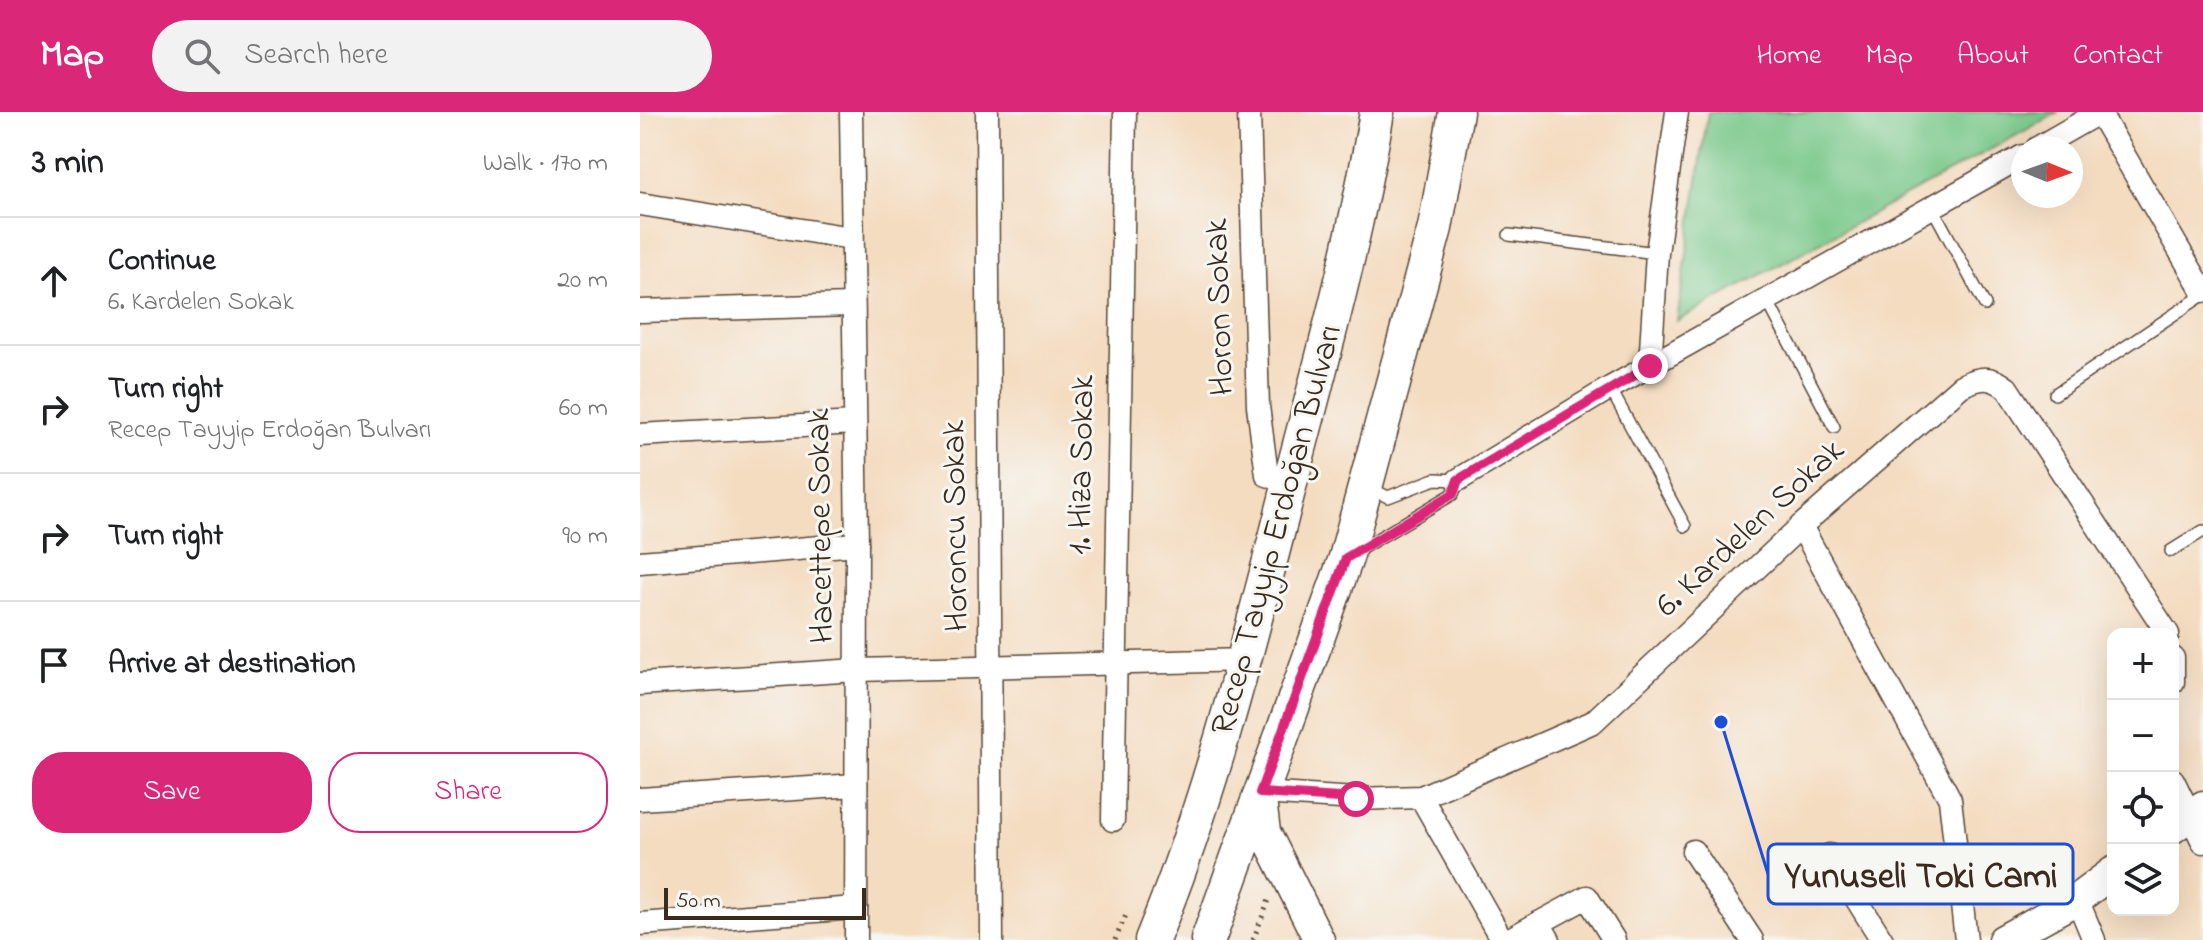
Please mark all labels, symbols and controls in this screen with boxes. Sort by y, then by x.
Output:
search box [152,20,712,92]
text: Map [40,28,104,84]
icon: search [180,34,224,78]
text: Search here [244,34,388,78]
text: Home [1756,36,1822,77]
text: Map [1866,36,1913,77]
text: About [1957,36,2029,77]
text: Contact [2073,36,2163,77]
north arrow [2011,136,2083,208]
text: 3 min [32,139,104,189]
text: Walk · 170 m [483,145,608,183]
street label: Horon Sokak [1193,217,1249,397]
text: Continue [108,240,216,284]
icon: ahead [32,259,76,303]
text: 20 m [557,262,608,300]
text: 6. Kardelen Sokak [108,284,294,322]
street label: Recep Tayyip Erdoğan Bulvarı [1199,319,1357,741]
route end [1632,348,1668,384]
text: Turn right [108,368,223,412]
street label: 1. Hiza Sokak [1056,375,1110,555]
icon: right [32,387,76,431]
text: 60 m [559,390,608,428]
street label: Hacettepe Sokak [795,408,849,644]
text: Recep Tayyip Erdoğan Bulvarı [108,412,432,450]
street label: Horoncu Sokak [930,419,984,632]
street label: 6. Kardelen Sokak [1645,428,1857,630]
icon: right [32,515,76,559]
text: Turn right [108,515,223,559]
text: 90 m [562,518,608,556]
map controls [2107,628,2179,916]
button: + [2107,628,2179,700]
icon: arrive [32,643,76,687]
text: Arrive at destination [108,643,356,687]
button: − [2107,700,2179,772]
button: Save [32,752,312,833]
button: Share [328,752,608,833]
button: locate [2107,772,2179,844]
route start [1338,781,1374,817]
callout: Yunuseli Toki Cami [1768,844,2073,904]
button: layers [2107,844,2179,916]
text: Yunuseli Toki Cami [1784,852,2057,905]
scale bar [664,884,866,920]
text: 50 m [676,886,721,918]

